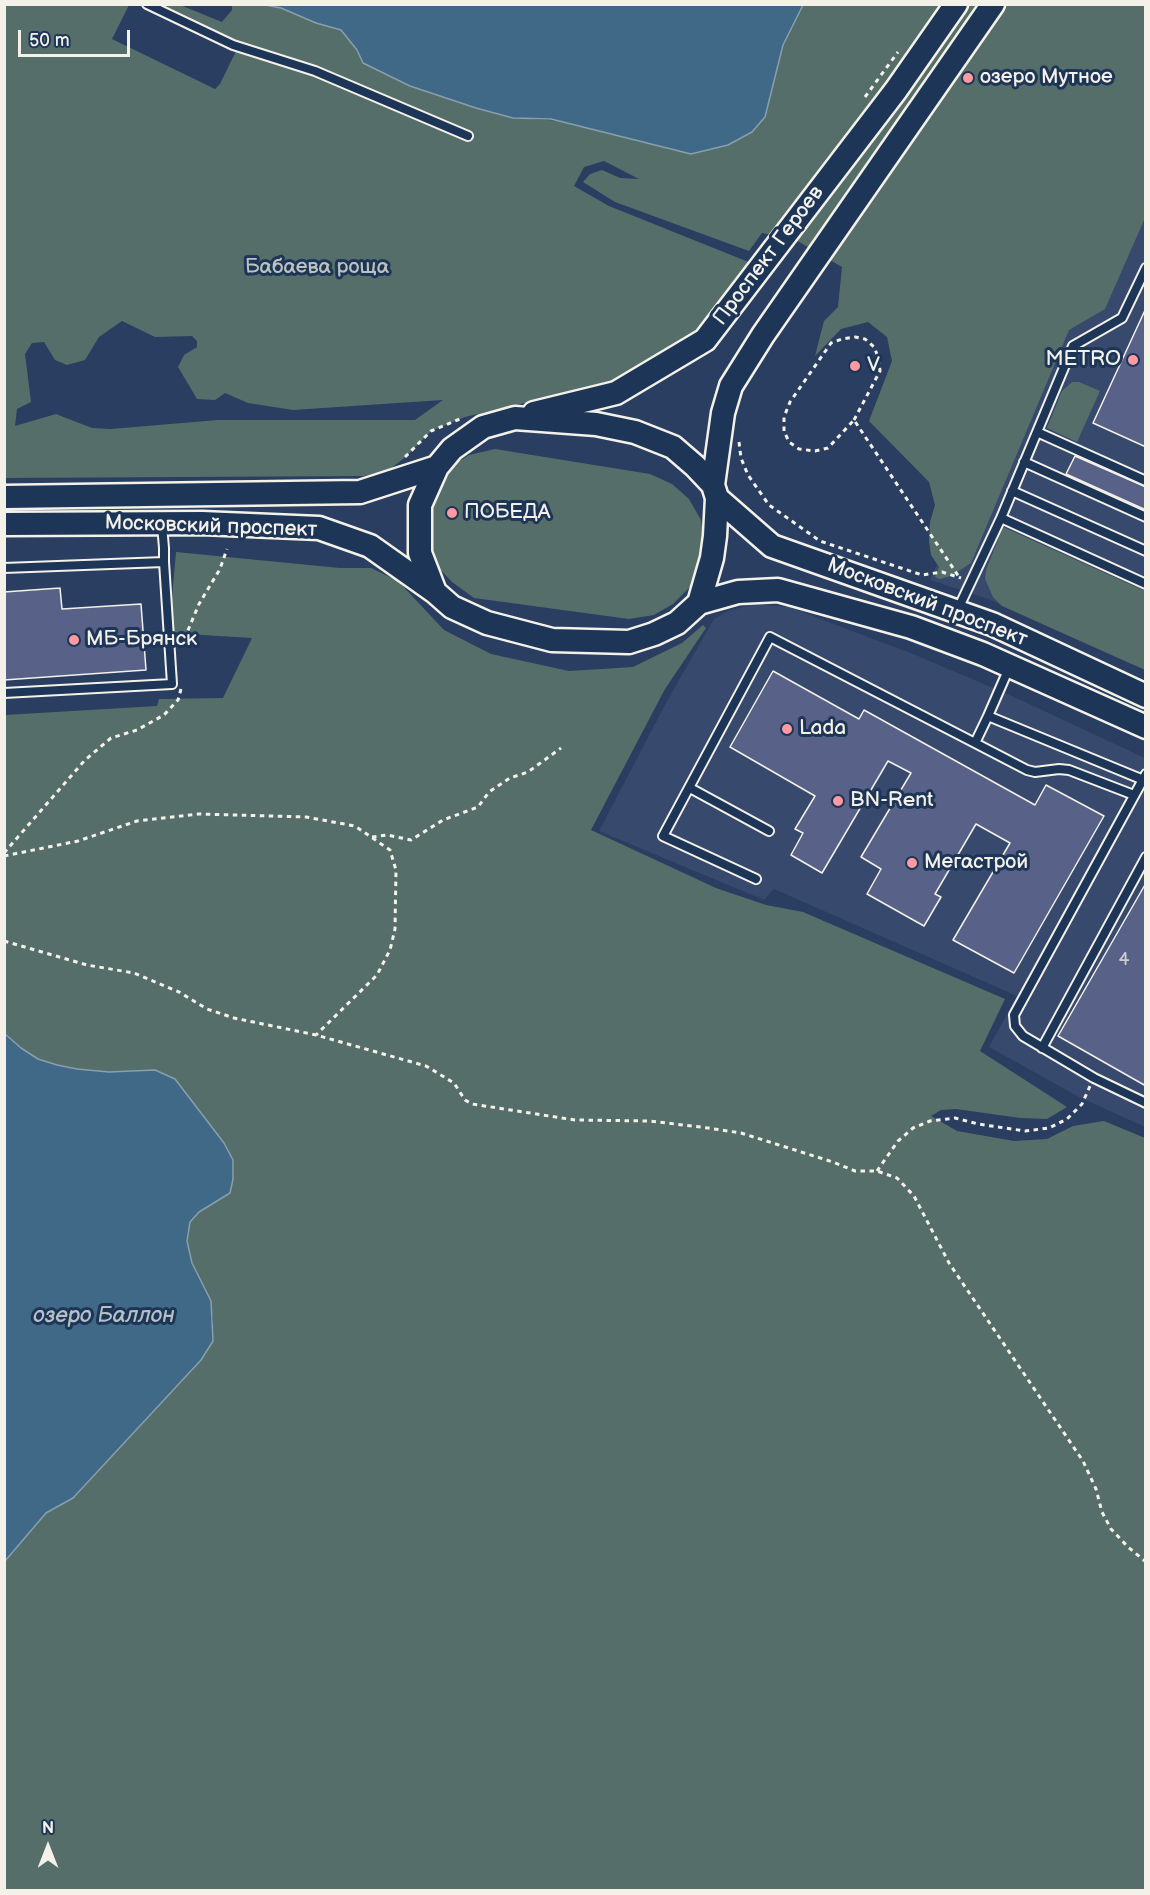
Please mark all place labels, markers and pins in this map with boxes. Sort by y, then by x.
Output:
place label: озеро Мутное [980,65,1113,91]
marker: озеро Мутное [961,71,975,85]
place label: METRO [1045,347,1121,373]
place label: V [867,353,880,379]
marker: METRO [1126,353,1140,367]
marker: V [848,359,862,373]
place label: ПОБЕДА [464,500,551,526]
marker: ПОБЕДА [445,506,459,520]
place label: МБ-Брянск [86,627,197,653]
marker: МБ-Брянск [67,633,81,647]
place label: Lada [799,716,846,742]
marker: Lada [780,722,794,736]
place label: BN-Rent [850,788,934,814]
marker: BN-Rent [831,794,845,808]
place label: Мегастрой [924,850,1028,876]
marker: Мегастрой [905,856,919,870]

